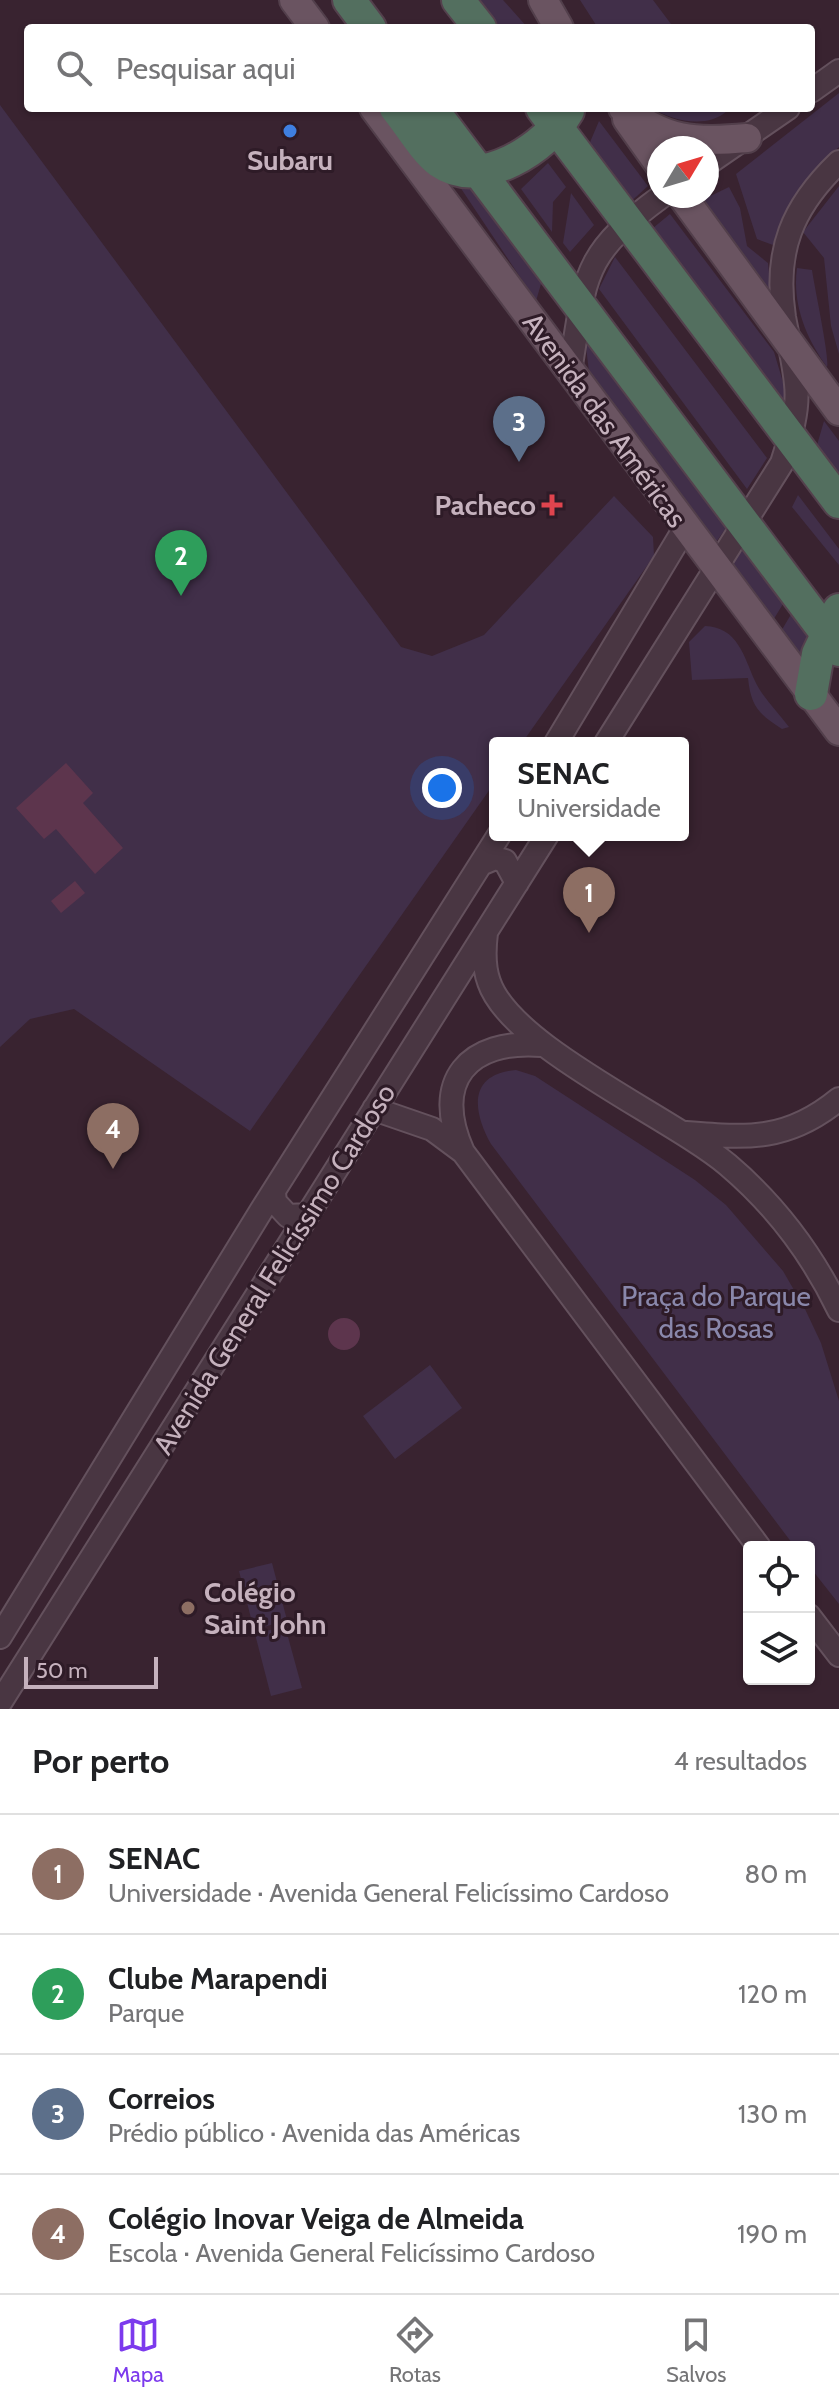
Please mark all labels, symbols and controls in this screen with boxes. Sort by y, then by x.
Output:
search box [24,24,815,112]
icon: search [52,46,96,90]
text: Pesquisar aqui [116,50,296,87]
marker: Subaru [281,122,299,140]
north arrow [647,136,719,208]
place label: Subaru [247,143,333,177]
street label: Avenida das Américas [516,306,694,534]
pin: 3 [493,396,545,462]
place label: Pacheco [435,488,536,522]
marker: Pacheco [543,496,561,514]
pin: 2 [155,530,207,596]
popup [489,737,689,841]
text: SENAC [517,755,610,792]
your location [422,768,462,808]
text: Universidade [517,792,661,824]
pin: 1 [563,867,615,933]
street label: Avenida General Felicíssimo Cardoso [146,1077,402,1461]
pin: 4 [87,1103,139,1169]
park label: Praça do Parque das Rosas [621,1279,811,1345]
map controls [743,1541,815,1685]
button: locate [743,1541,815,1613]
place label: Colégio Saint John [204,1575,326,1641]
marker: Colégio Saint John [179,1599,197,1617]
button: layers [743,1613,815,1685]
scale bar [24,1653,158,1689]
text: 50 m [36,1657,88,1684]
text: Por perto [32,1740,169,1782]
text: 4 resultados [674,1745,807,1777]
text: SENAC [108,1840,200,1877]
text: 1 [53,1858,63,1890]
text: 80 m [744,1858,807,1890]
text: Universidade · Avenida General Felicíssimo Cardoso [108,1877,669,1909]
text: Clube Marapendi [108,1960,328,1997]
text: 2 [51,1978,65,2010]
text: 120 m [738,1978,807,2010]
text: Parque [108,1997,184,2029]
text: Correios [108,2080,215,2117]
text: 3 [51,2098,65,2130]
text: 130 m [738,2098,807,2130]
text: Prédio público · Avenida das Américas [108,2117,520,2149]
text: Colégio Inovar Veiga de Almeida [108,2200,524,2237]
text: 4 [50,2218,66,2250]
text: 190 m [737,2218,807,2250]
text: Escola · Avenida General Felicíssimo Cardoso [108,2237,595,2269]
tab: Mapa [113,2313,164,2388]
tab: Rotas [389,2313,441,2388]
tab: Salvos [666,2313,726,2388]

